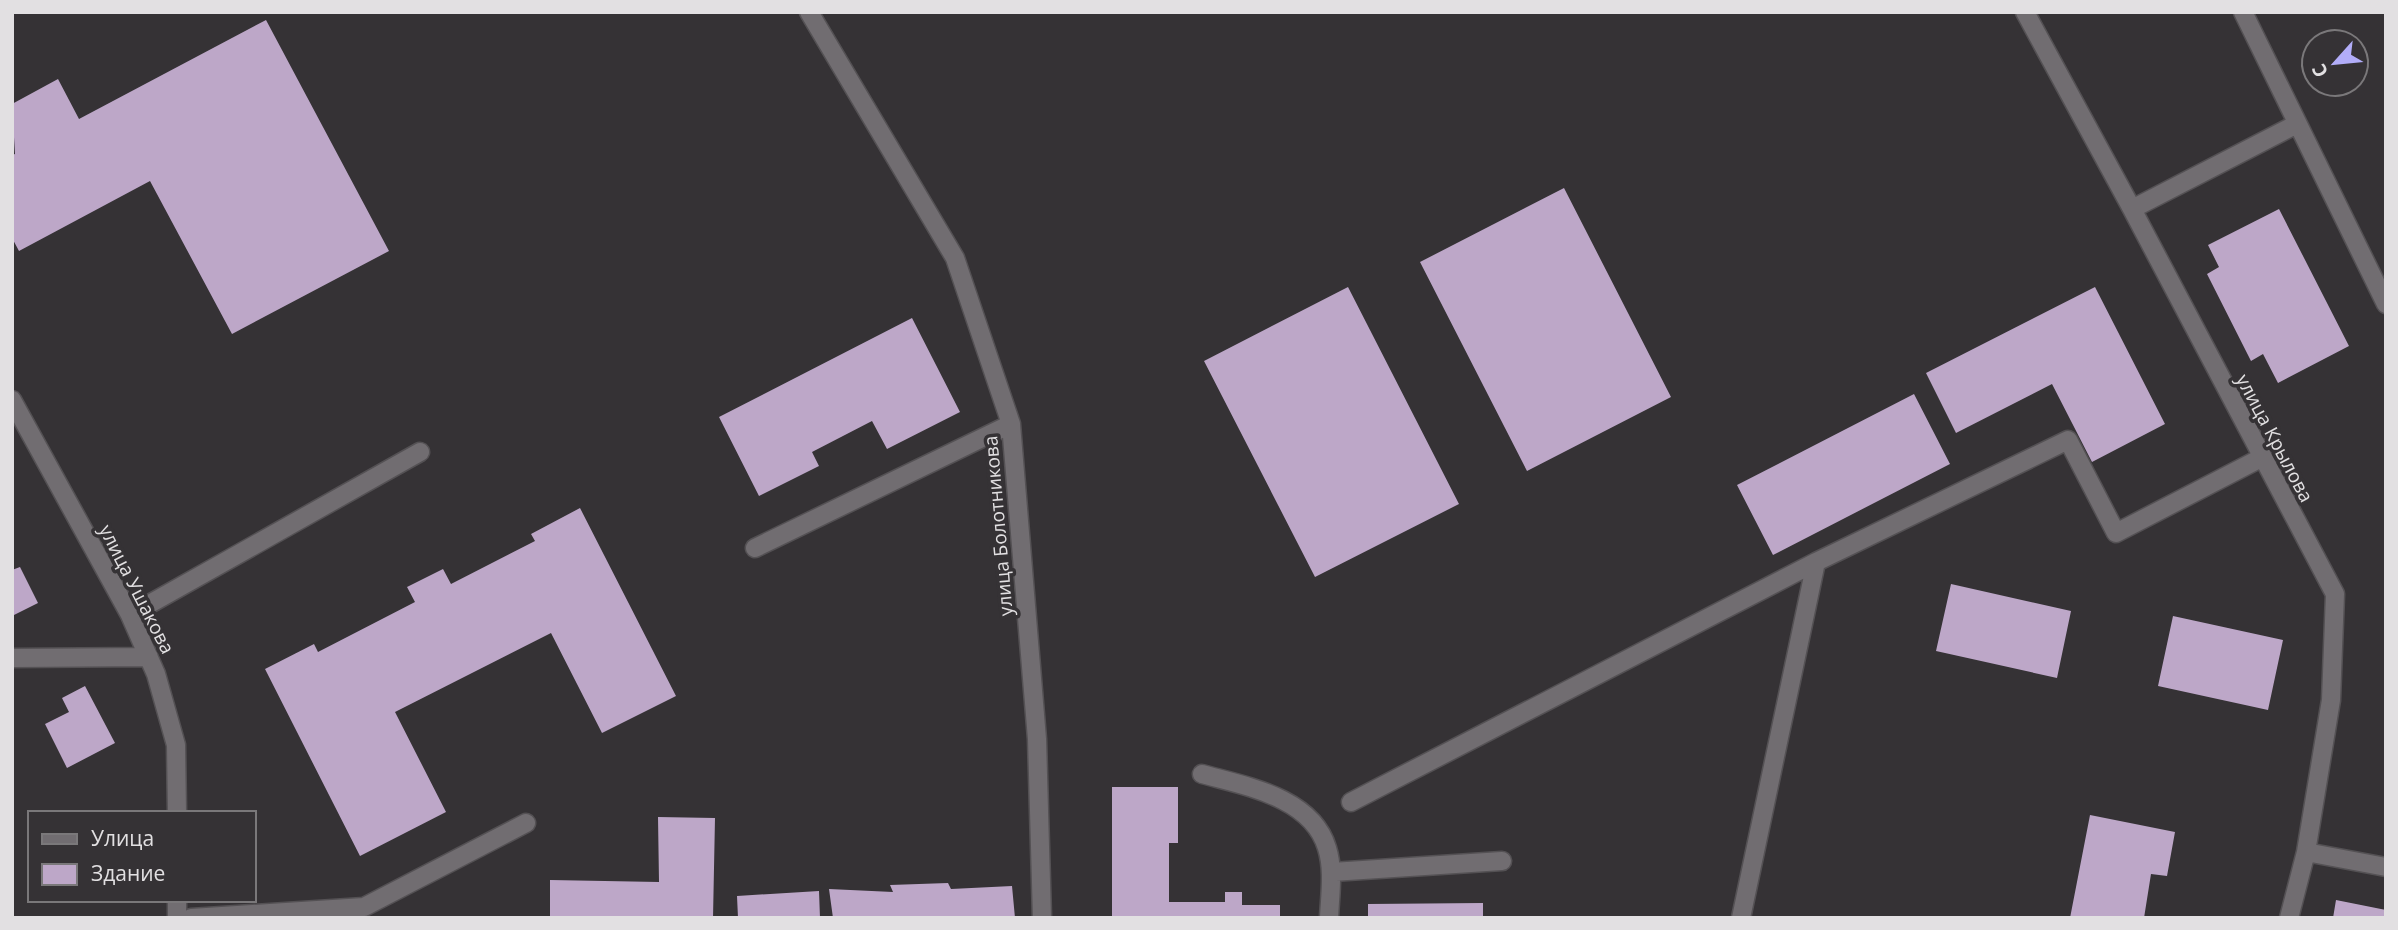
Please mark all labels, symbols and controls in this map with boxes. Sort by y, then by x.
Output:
north arrow [2300,28,2370,98]
text: С [2306,59,2334,82]
street label: улица Крылова [2230,369,2320,507]
street label: улица Болотникова [977,435,1019,617]
street label: улица Ушакова [93,520,181,658]
legend [28,811,256,902]
text: Улица [91,824,154,852]
text: Здание [91,859,165,887]

